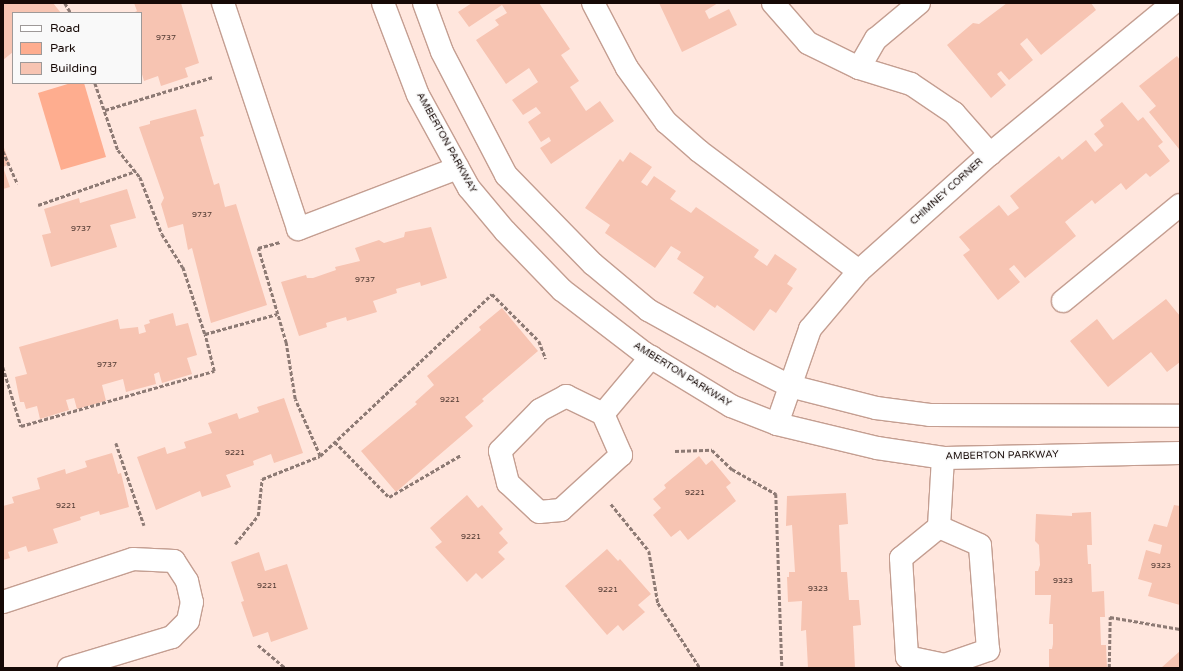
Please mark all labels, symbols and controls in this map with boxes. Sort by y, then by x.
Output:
legend [12,12,142,84]
text: Road [50,21,80,35]
house number: 9737 [156,33,176,43]
text: Park [50,41,76,55]
text: Building [50,61,97,75]
street label: AMBERTON PARKWAY [413,91,479,195]
street label: CHIMNEY CORNER [908,156,986,228]
house number: 9737 [192,210,212,220]
house number: 9737 [71,224,91,234]
house number: 9737 [355,275,375,285]
street label: AMBERTON PARKWAY [631,340,733,410]
house number: 9737 [97,360,117,370]
house number: 9221 [440,395,460,405]
house number: 9221 [225,448,245,458]
street label: AMBERTON PARKWAY [945,449,1059,463]
house number: 9221 [685,488,705,498]
house number: 9221 [56,501,76,511]
house number: 9221 [461,532,481,542]
house number: 9323 [1151,561,1171,571]
house number: 9323 [1053,576,1073,586]
house number: 9221 [257,581,277,591]
house number: 9323 [808,584,828,594]
house number: 9221 [598,585,618,595]

